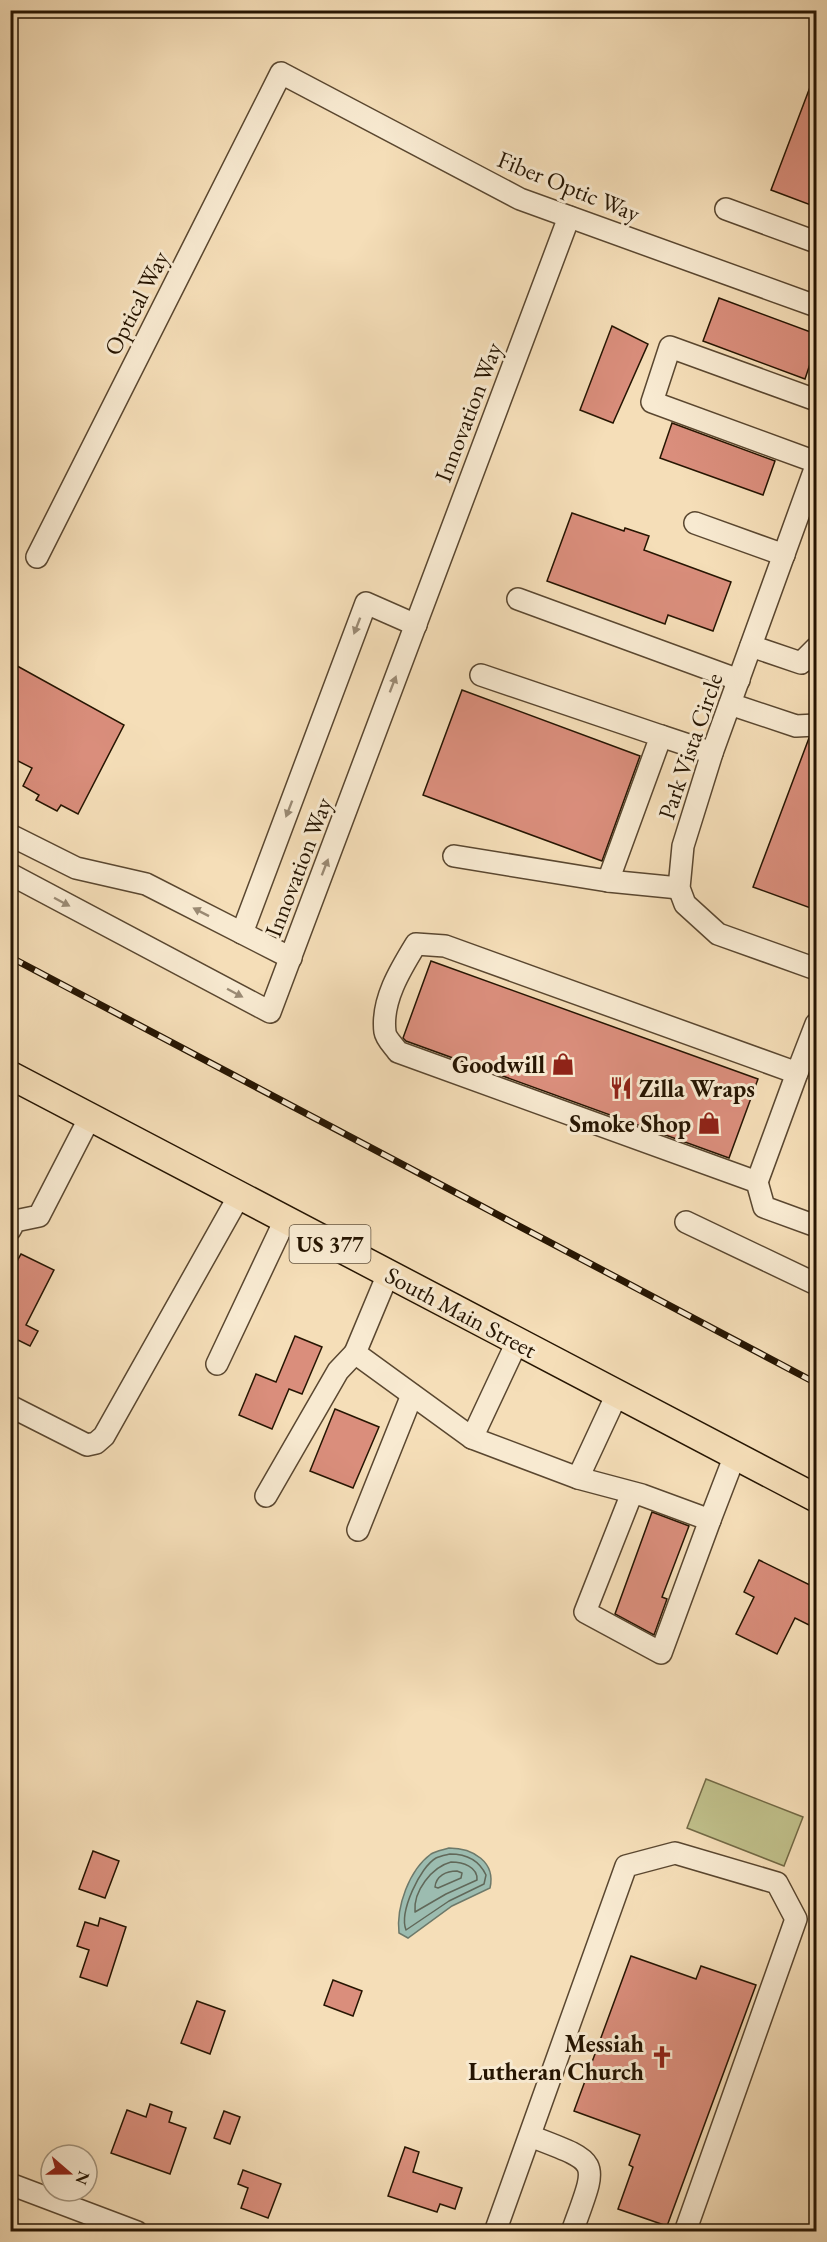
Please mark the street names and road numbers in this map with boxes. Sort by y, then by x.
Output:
street label: Fiber Optic Way [493,143,645,229]
street label: Optical Way [96,245,176,360]
street label: Innovation Way [427,337,509,486]
street label: Park Vista Circle [650,669,730,823]
street label: Innovation Way [257,792,339,941]
road number: US 377 [290,1225,370,1263]
street label: South Main Street [380,1259,542,1365]

